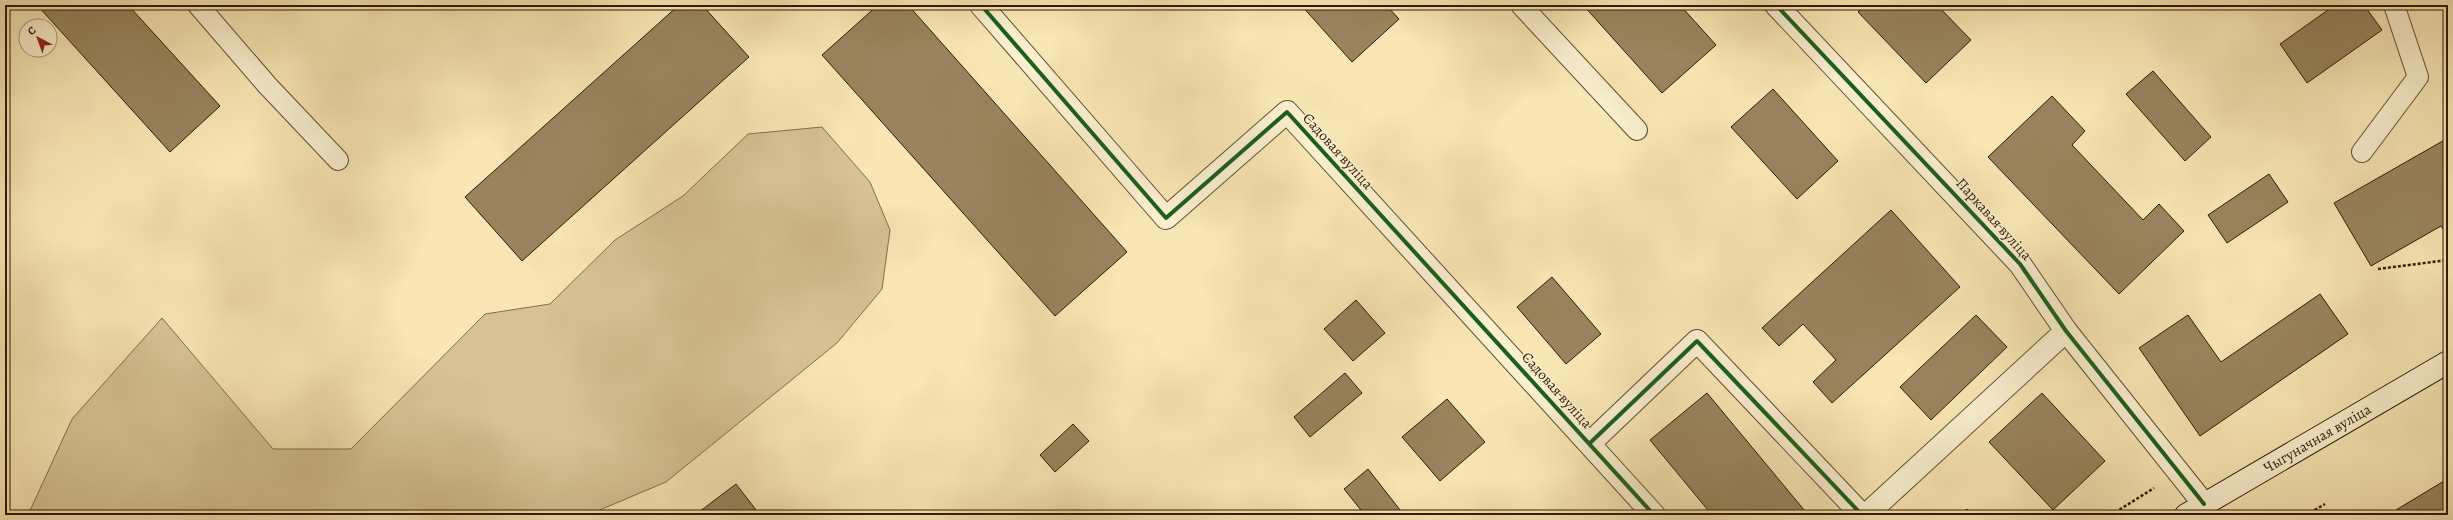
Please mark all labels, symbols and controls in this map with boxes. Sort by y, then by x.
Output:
north arrow [18,18,58,58]
text: С [24,23,39,39]
street label: Садовая вуліца [1298,108,1378,194]
street label: Паркавая вуліца [1952,173,2037,265]
street label: Садовая вуліца [1517,347,1597,433]
street label: Чыгуначная вуліца [2260,399,2375,478]

